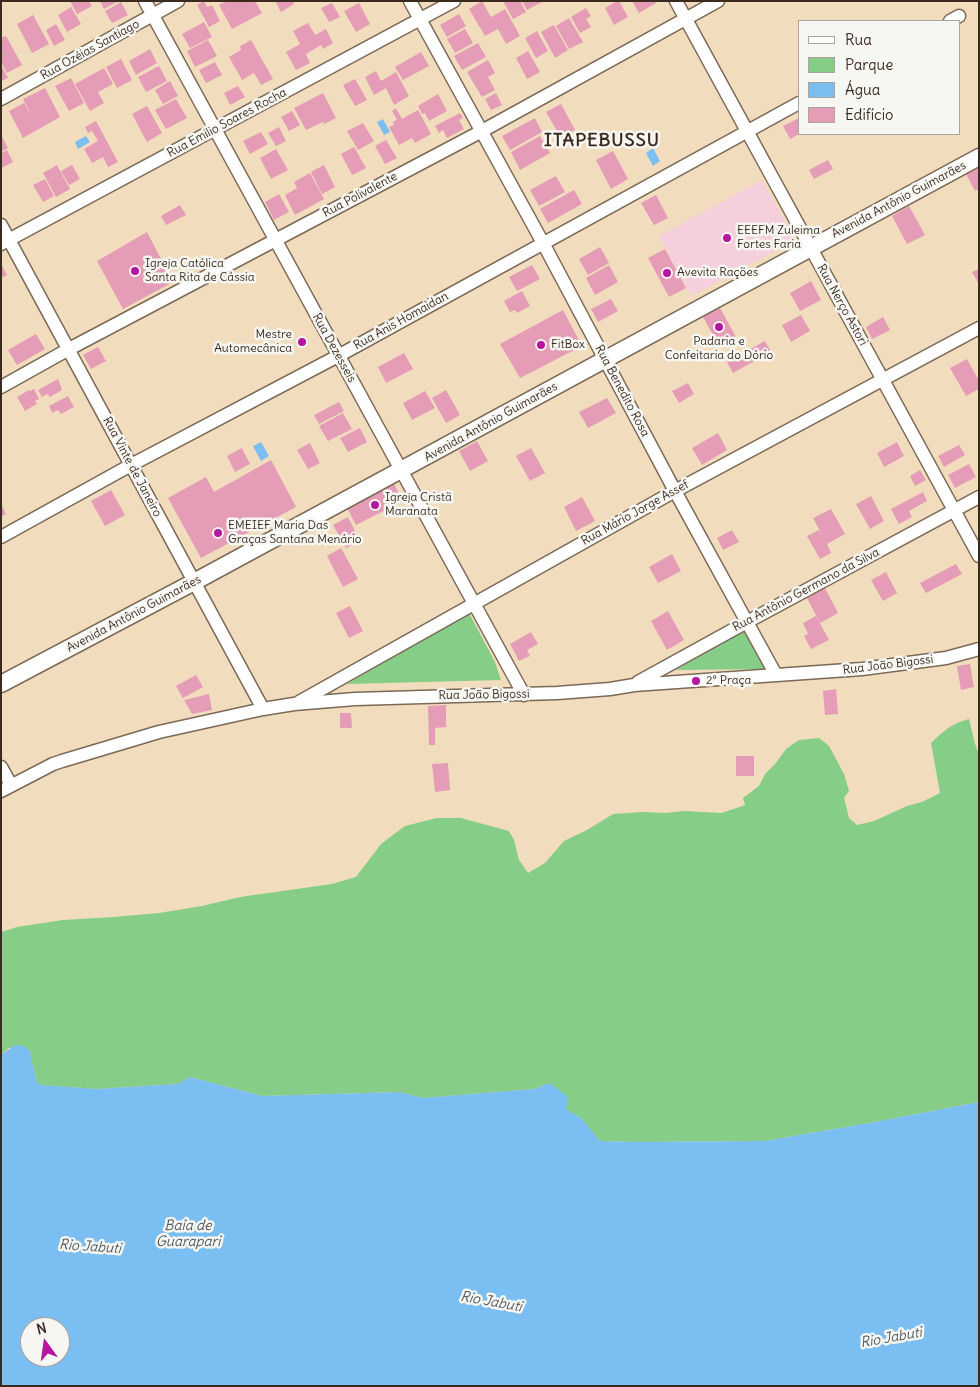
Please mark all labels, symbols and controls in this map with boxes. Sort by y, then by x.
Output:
street label: Rua Ozéias Santiago [38,17,142,83]
legend [798,20,960,135]
text: Rua [845,30,872,49]
text: Parque [845,55,893,74]
text: Água [845,80,880,99]
street label: Rua Emilio Soares Rocha [165,85,289,161]
text: Edifício [845,105,893,124]
district label: ITAPEBUSSU [543,130,661,152]
street label: Avenida Antônio Guimarães [829,158,969,242]
street label: Rua Polivalente [320,169,400,221]
place label: EEEFM Zuleima Fortes Faria [737,224,820,252]
marker: EEEFM Zuleima Fortes Faria [721,232,733,244]
place label: Igreja Católica Santa Rita de Cássia [145,257,255,285]
street label: Rua Nerço Astori [814,262,870,348]
marker: Igreja Católica Santa Rita de Cássia [129,265,141,277]
place label: Avevita Rações [677,266,758,280]
marker: Avevita Rações [661,267,673,279]
street label: Rua Anis Homaidan [351,289,451,353]
street label: Rua Dezesseis [309,311,359,385]
marker: Padaria e Confeitaria do Dório [713,321,725,333]
place label: Mestre Automecânica [214,328,292,356]
place label: Padaria e Confeitaria do Dório [665,335,773,363]
marker: Mestre Automecânica [296,336,308,348]
place label: FitBox [551,338,585,352]
marker: FitBox [535,339,547,351]
street label: Rua Benedito Rosa [592,343,652,439]
street label: Avenida Antônio Guimarães [422,379,560,465]
street label: Rua Vinte de Janeiro [99,414,165,520]
street label: Rua Mário Jorge Assef [579,477,691,549]
place label: Igreja Cristã Maranata [385,491,452,519]
marker: Igreja Cristã Maranata [369,499,381,511]
place label: EMEIEF Maria Das Graças Santana Menário [228,519,362,547]
marker: EMEIEF Maria Das Graças Santana Menário [212,527,224,539]
street label: Rua Antônio Germano da Silva [730,545,882,635]
street label: Avenida Antônio Guimarães [64,572,204,656]
street label: Rua João Bigossi [842,652,934,678]
place label: 2º Praça [706,674,751,688]
marker: 2º Praça [690,675,702,687]
street label: Rua João Bigossi [438,687,530,703]
water label: Baía de Guarapari [156,1218,220,1250]
water label: Rio Jabuti [58,1236,122,1258]
water label: Rio Jabuti [459,1288,523,1316]
north arrow [20,1317,70,1367]
text: N [35,1319,48,1338]
water label: Rio Jabuti [859,1324,923,1352]

